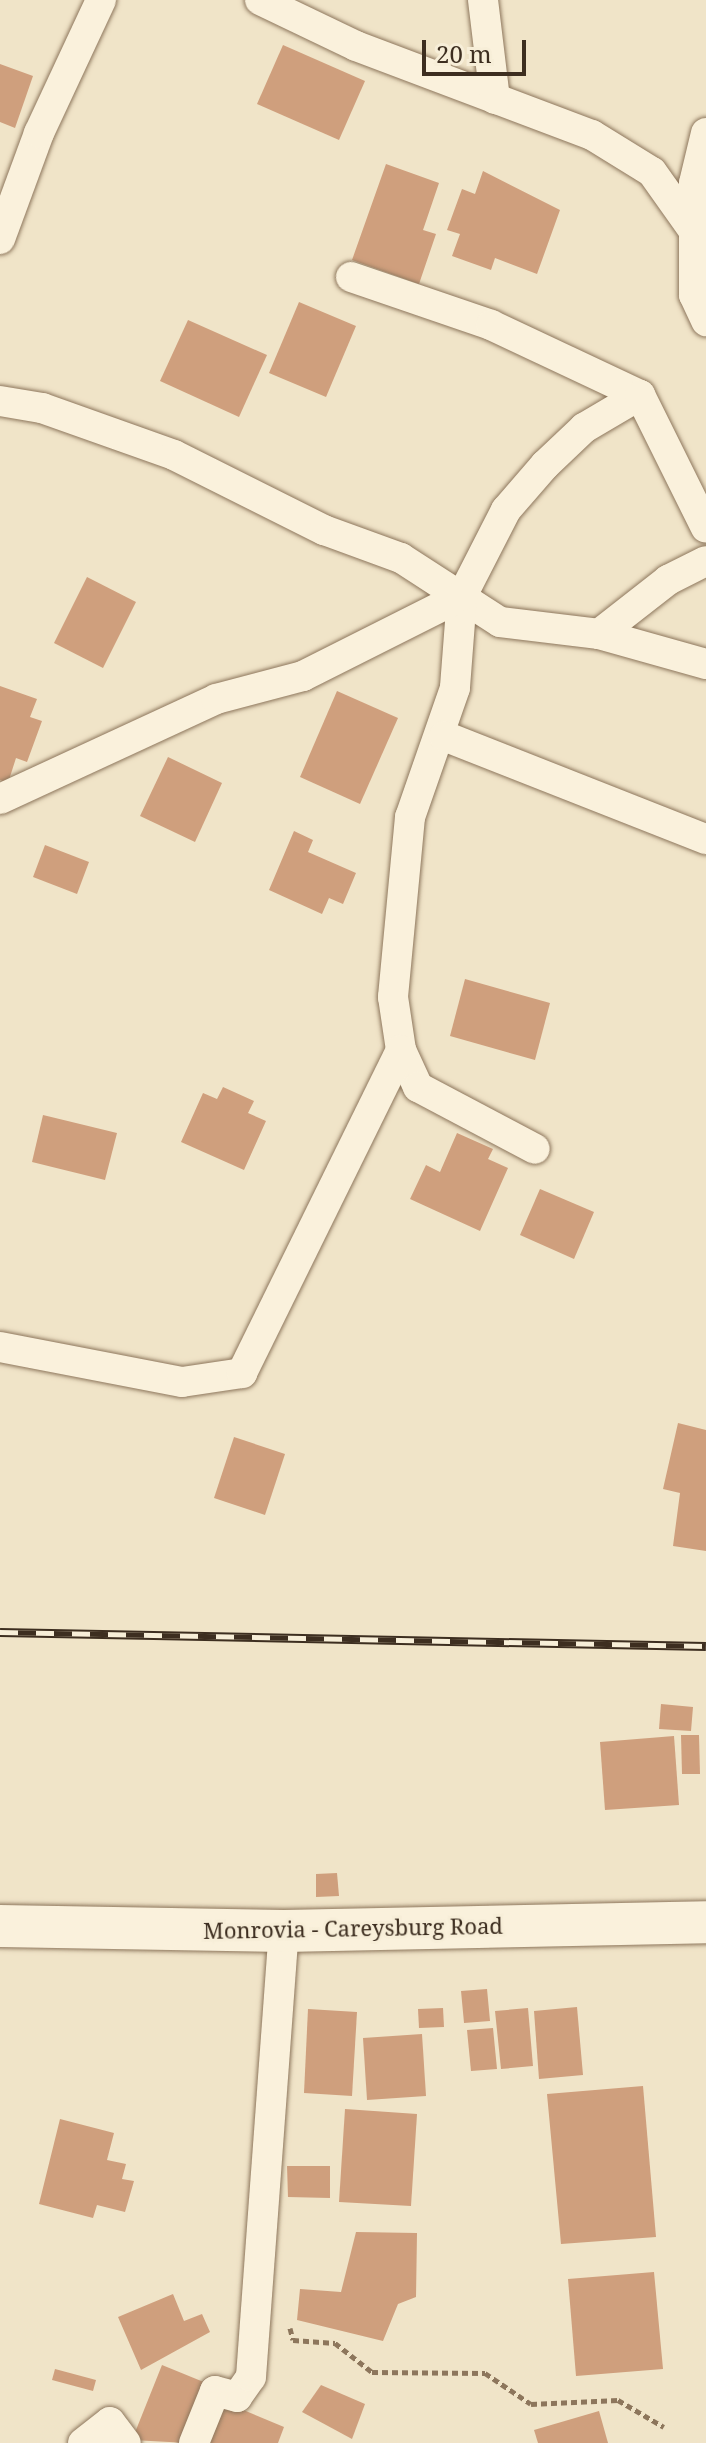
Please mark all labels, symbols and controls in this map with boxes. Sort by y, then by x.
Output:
scale bar [426,24,530,74]
text: 20 m [436,37,492,70]
street label: Monrovia - Careysburg Road [203,1912,503,1944]

